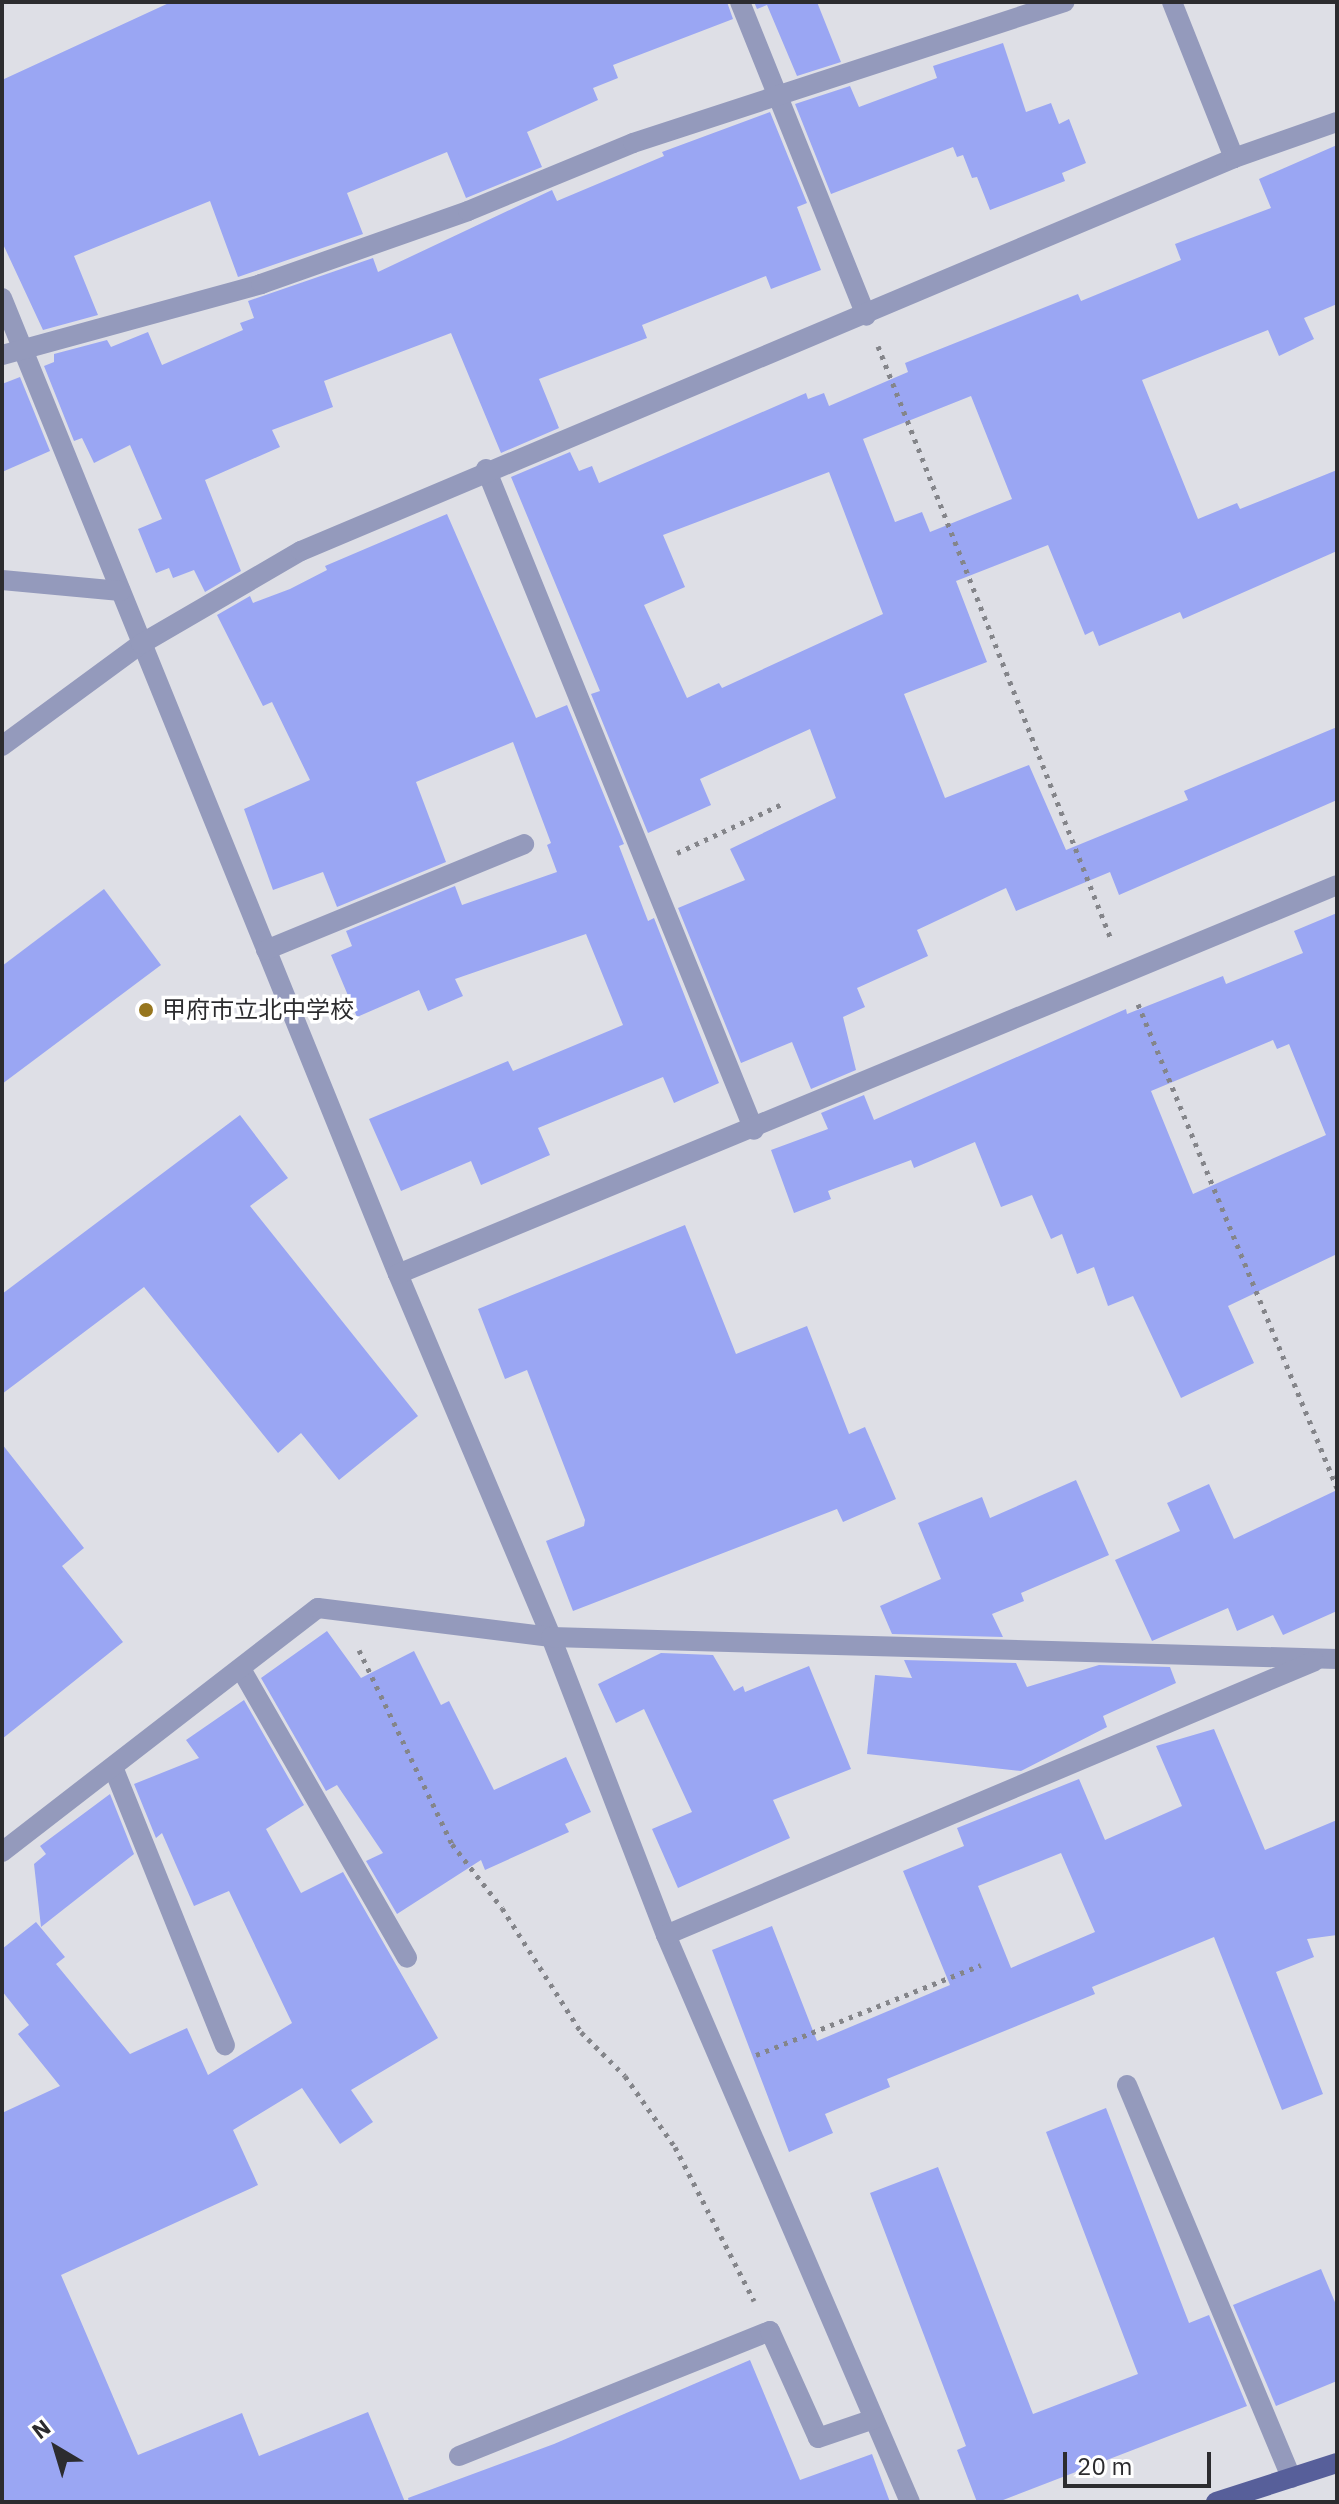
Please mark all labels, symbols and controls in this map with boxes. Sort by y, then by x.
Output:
place label: 甲府市立北中学校 [162,996,354,1024]
marker: 甲府市立北中学校 [137,1001,155,1019]
north arrow [16,2408,96,2488]
text: N [26,2412,56,2445]
scale bar [1067,2436,1215,2486]
text: 20 m [1077,2450,1132,2482]

